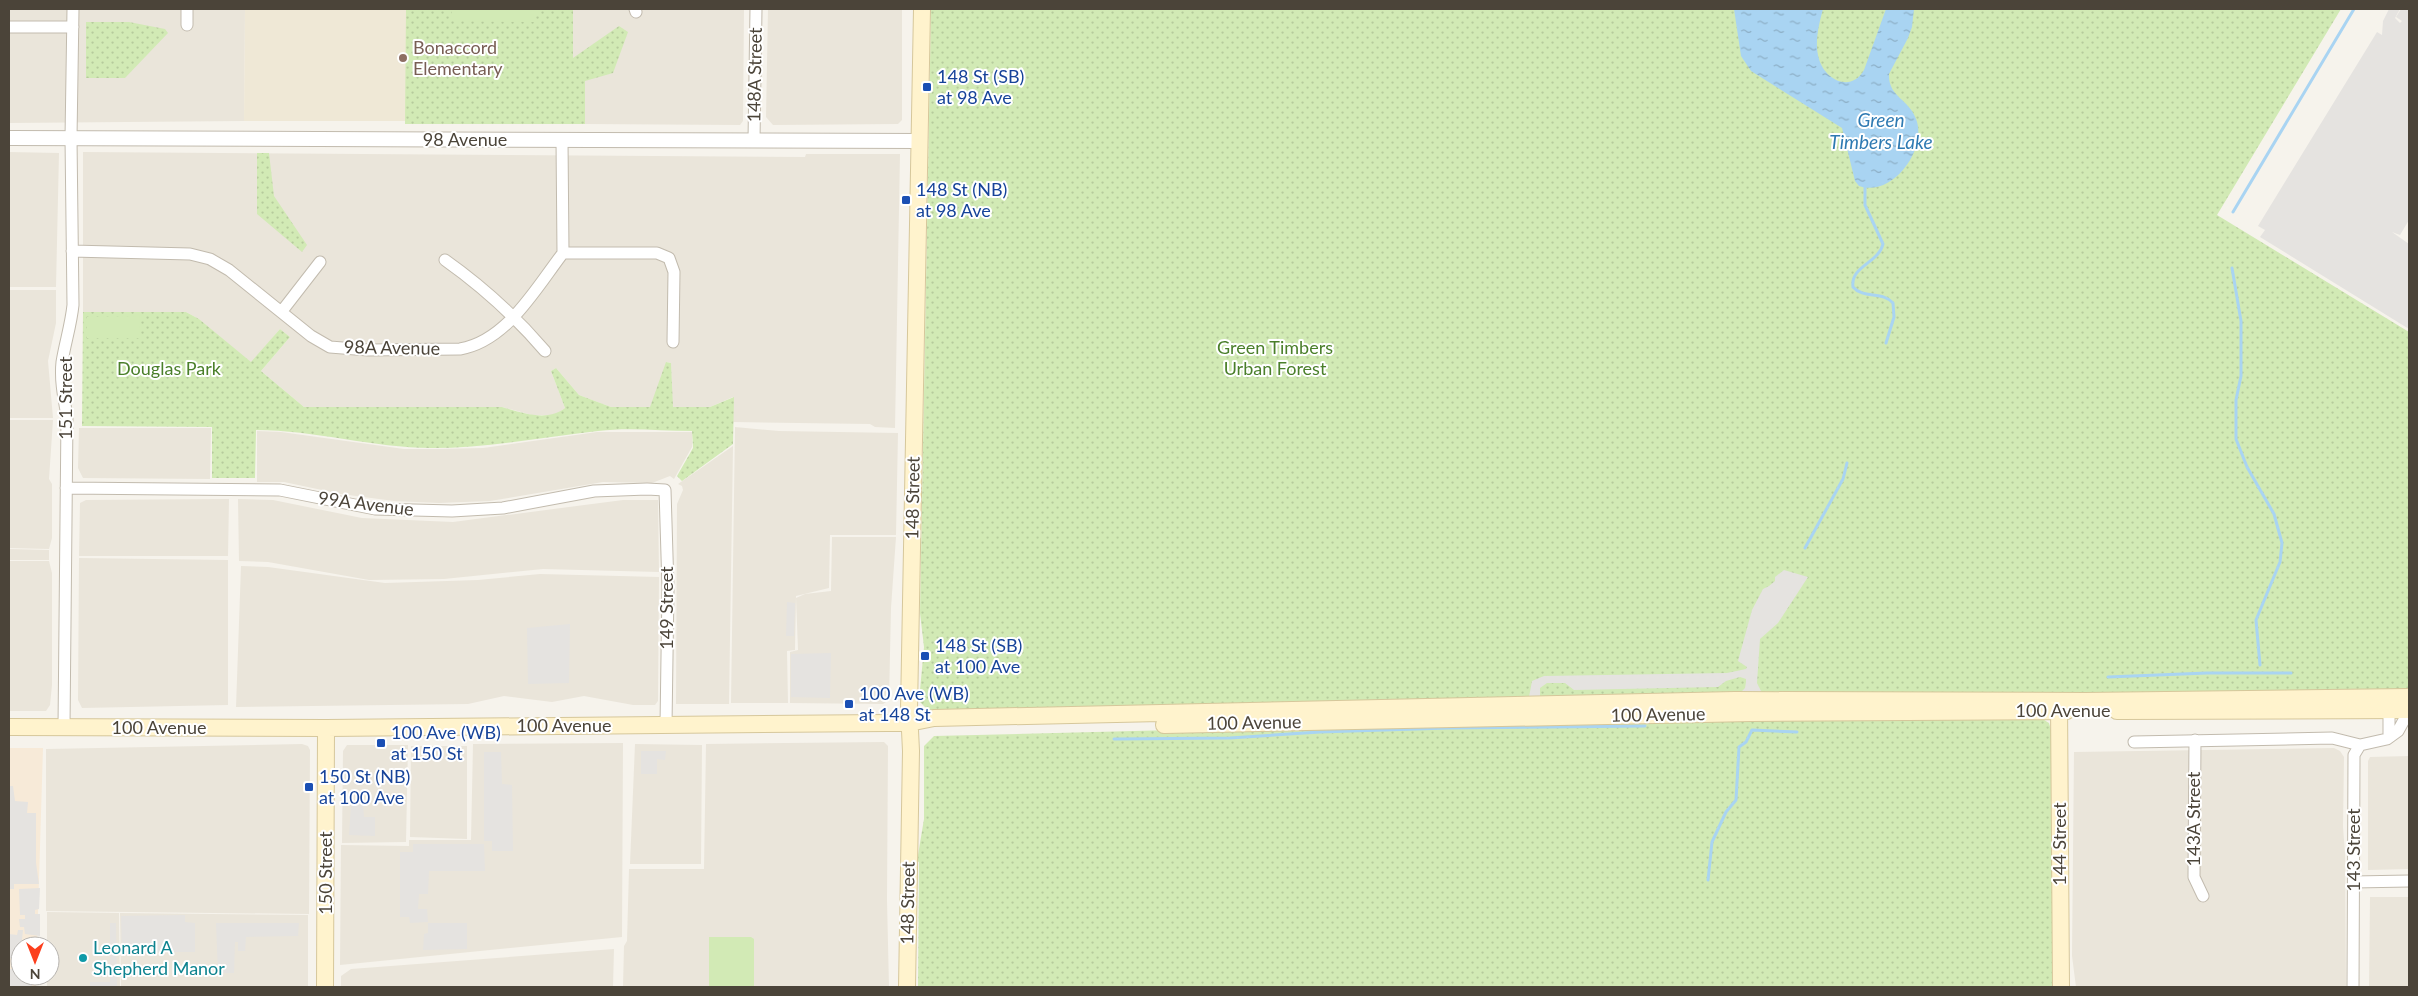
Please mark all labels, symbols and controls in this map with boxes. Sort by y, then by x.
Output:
street label: 148A Street [742,27,766,123]
place label: Bonaccord Elementary [413,36,503,79]
marker: Bonaccord Elementary [397,52,409,64]
place label: 148 St (SB) at 98 Ave [937,65,1024,108]
marker: 148 St (SB) at 98 Ave [921,81,933,93]
water label: Green Timbers Lake [1829,108,1933,153]
street label: 98 Avenue [423,128,507,150]
place label: 148 St (NB) at 98 Ave [916,178,1007,221]
marker: 148 St (NB) at 98 Ave [900,194,912,206]
street label: 98A Avenue [344,335,440,359]
park label: Green Timbers Urban Forest [1217,336,1333,379]
street label: 151 Street [54,356,76,440]
park label: Douglas Park [117,357,222,379]
street label: 148 Street [900,456,924,540]
street label: 99A Avenue [317,486,415,520]
street label: 149 Street [655,566,677,650]
place label: 148 St (SB) at 100 Ave [935,634,1022,677]
marker: 148 St (SB) at 100 Ave [919,650,931,662]
place label: 100 Ave (WB) at 148 St [859,682,969,725]
marker: 100 Ave (WB) at 148 St [843,698,855,710]
street label: 100 Avenue [2016,699,2110,721]
street label: 100 Avenue [1610,702,1706,726]
street label: 100 Avenue [1206,710,1302,734]
street label: 100 Avenue [517,714,611,736]
street label: 100 Avenue [112,716,206,738]
place label: 100 Ave (WB) at 150 St [391,721,501,764]
marker: 100 Ave (WB) at 150 St [375,737,387,749]
place label: 150 St (NB) at 100 Ave [319,765,410,808]
street label: 143A Street [2182,771,2204,866]
marker: 150 St (NB) at 100 Ave [303,781,315,793]
street label: 144 Street [2048,802,2070,886]
street label: 143 Street [2342,808,2364,892]
street label: 150 Street [314,831,336,915]
street label: 148 Street [895,861,919,945]
north arrow [10,936,60,986]
place label: Leonard A Shepherd Manor [93,936,225,979]
marker: Leonard A Shepherd Manor [77,952,89,964]
text: N [30,966,40,983]

